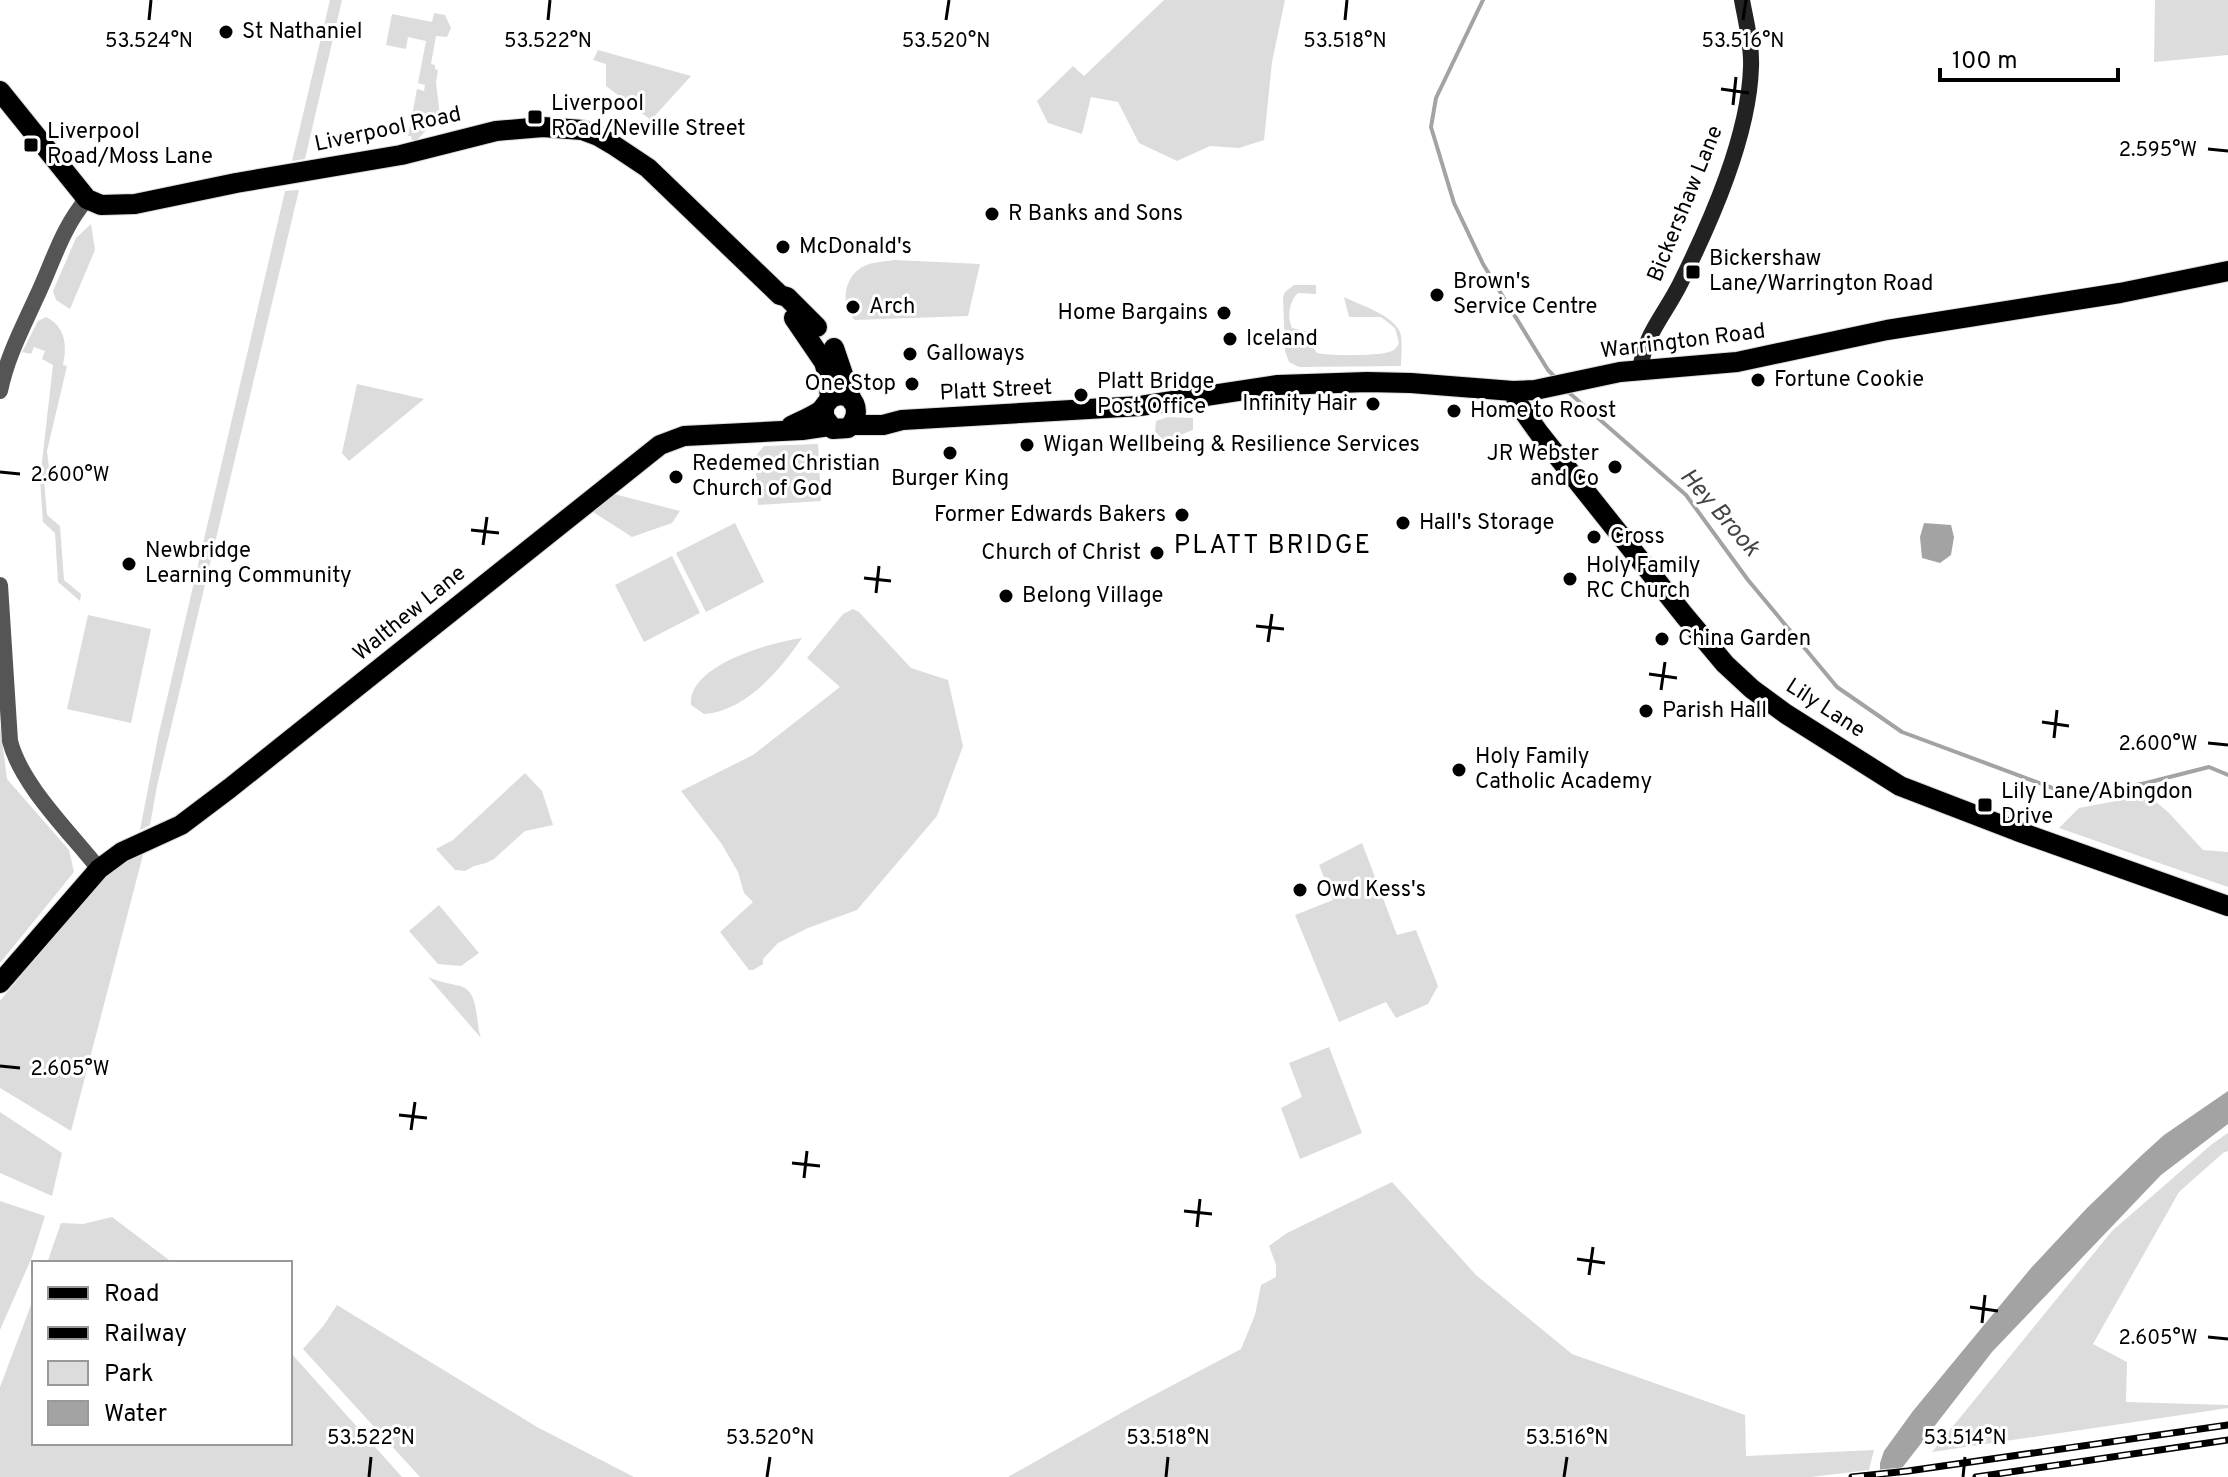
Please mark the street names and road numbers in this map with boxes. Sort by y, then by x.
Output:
street label: Liverpool Road [312,101,464,159]
street label: Bickershaw Lane [1642,122,1730,286]
street label: Warrington Road [1599,318,1767,366]
street label: Platt Street [939,375,1053,407]
street label: Walthew Lane [348,560,472,668]
street label: Lily Lane [1780,673,1870,745]

